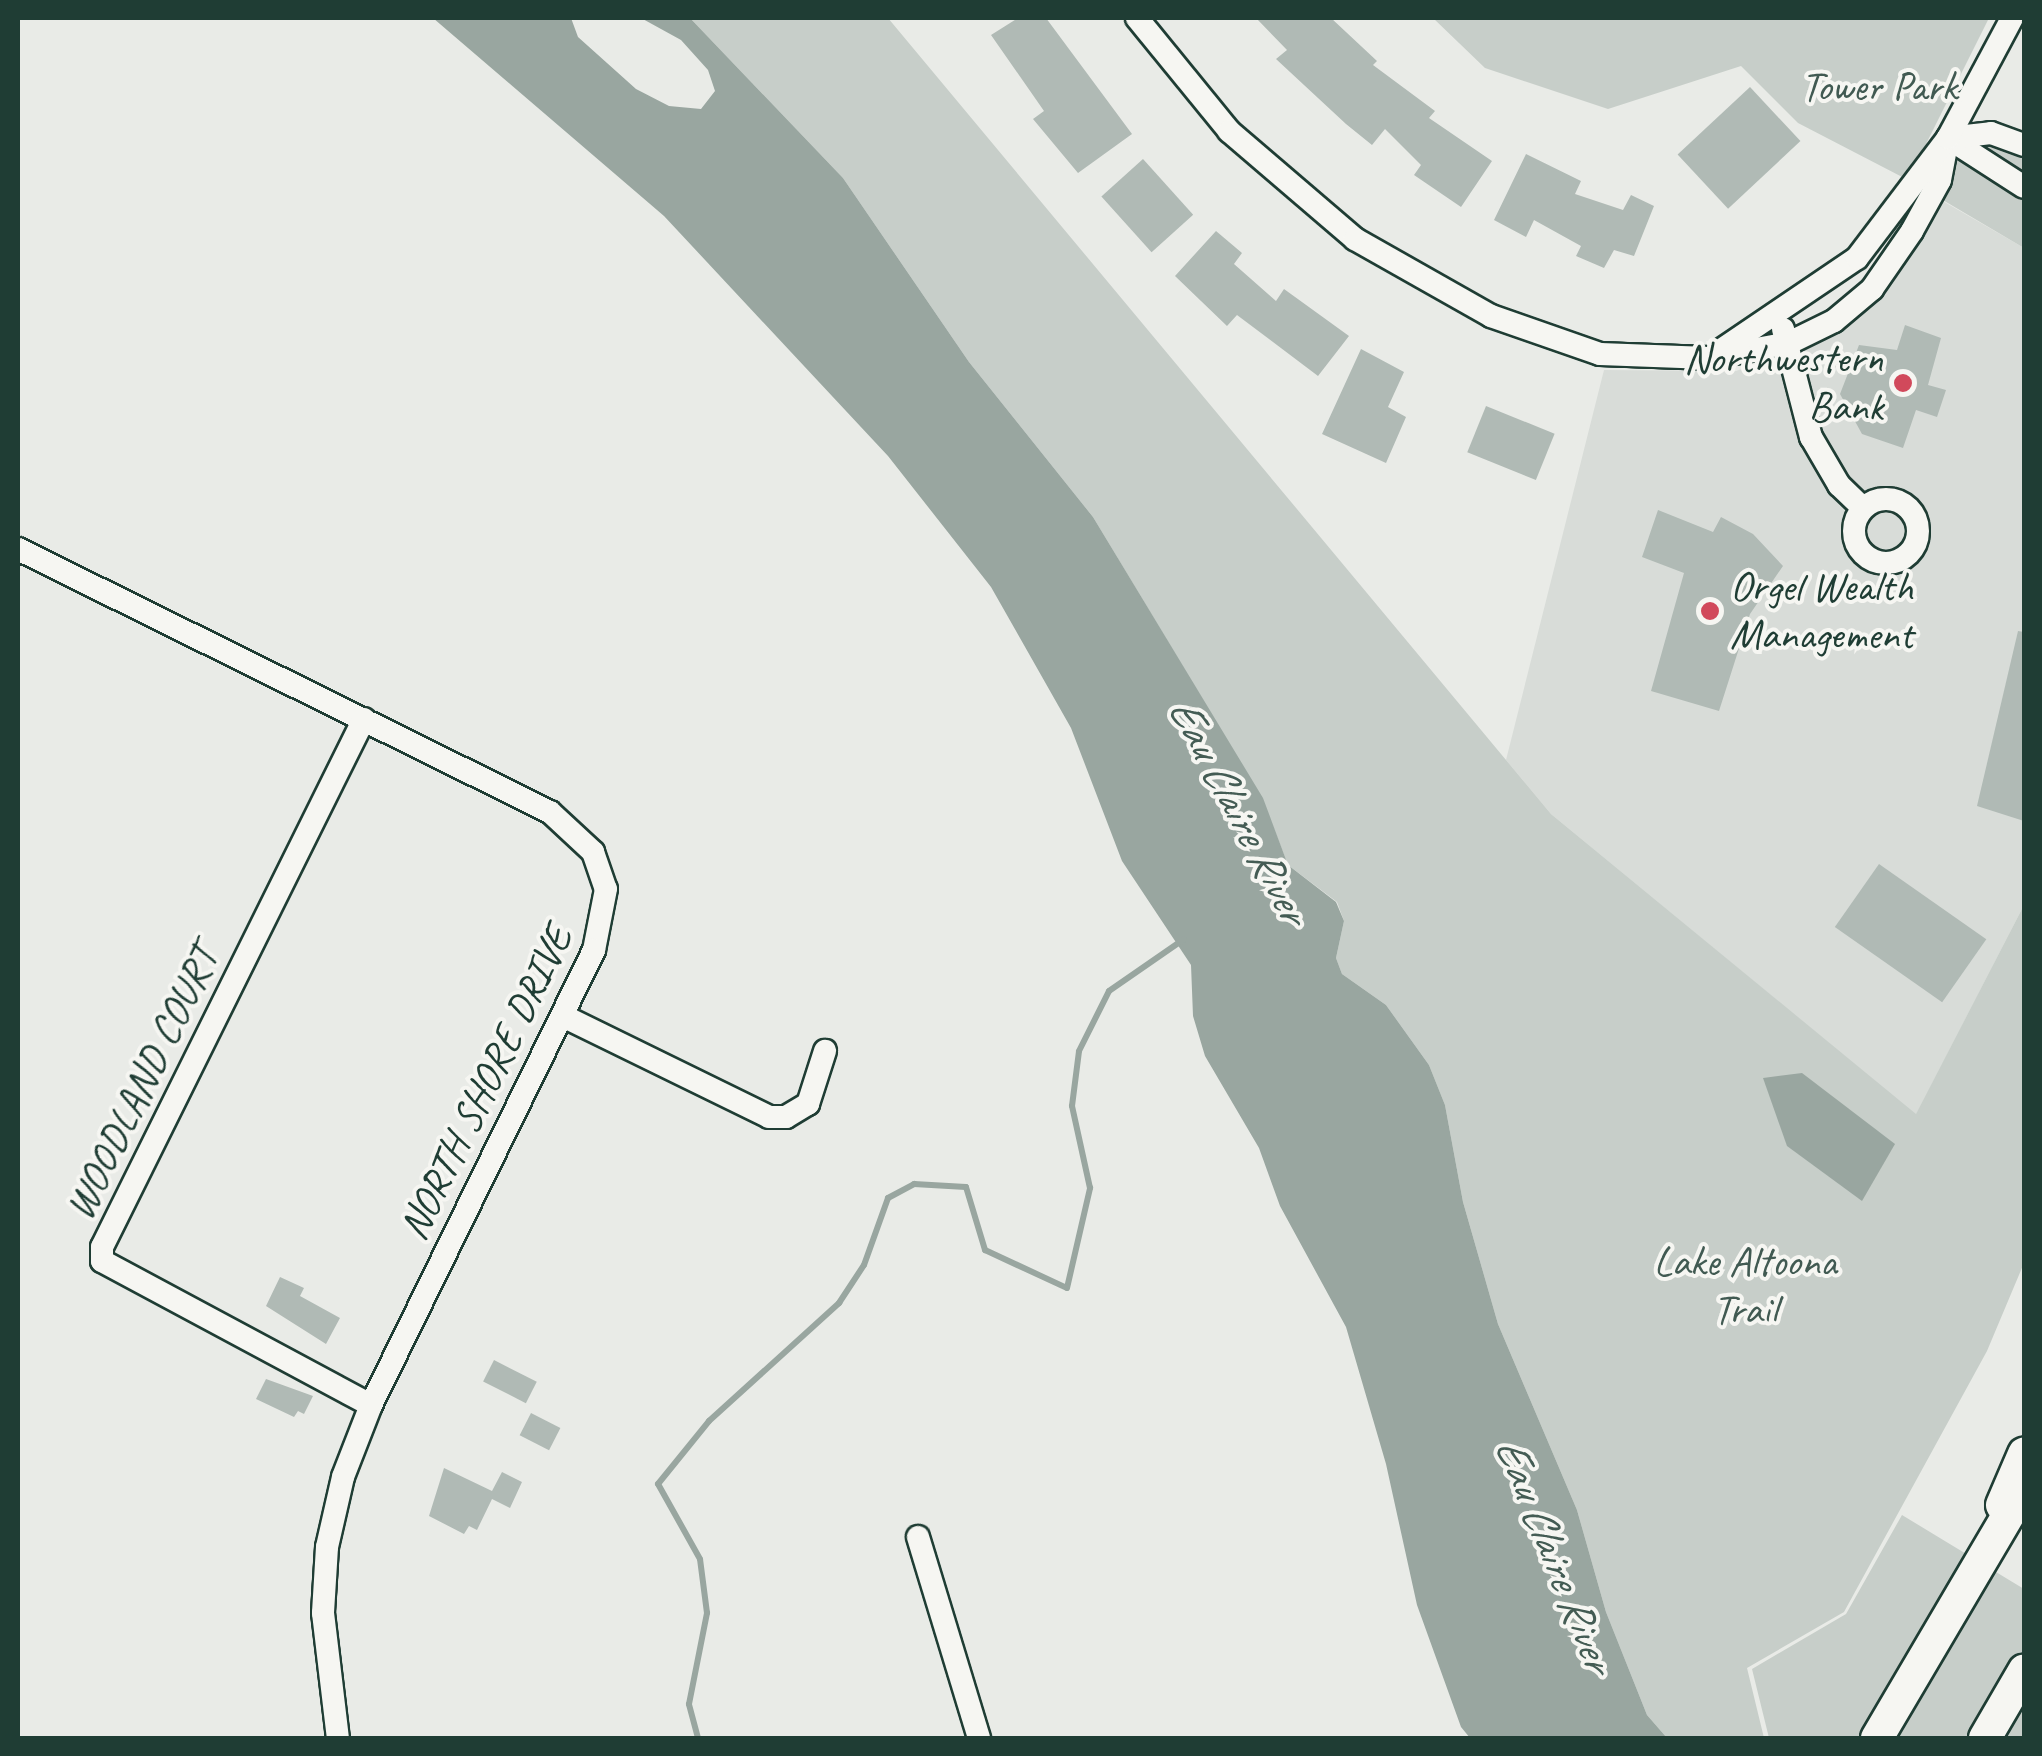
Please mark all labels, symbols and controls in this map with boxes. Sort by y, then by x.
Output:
park label: Tower Park [1800,62,1958,112]
place label: Northwestern Bank [1684,334,1883,432]
marker: Northwestern Bank [1892,372,1914,394]
place label: Orgel Wealth Management [1730,562,1913,660]
marker: Orgel Wealth Management [1699,600,1721,622]
water label: Eau Claire River [1156,688,1320,932]
street label: NORTH SHORE DRIVE [388,918,584,1248]
street label: WOODLAND COURT [55,940,229,1226]
park label: Lake Altoona Trail [1653,1237,1837,1336]
water label: Eau Claire River [1482,1429,1626,1679]

